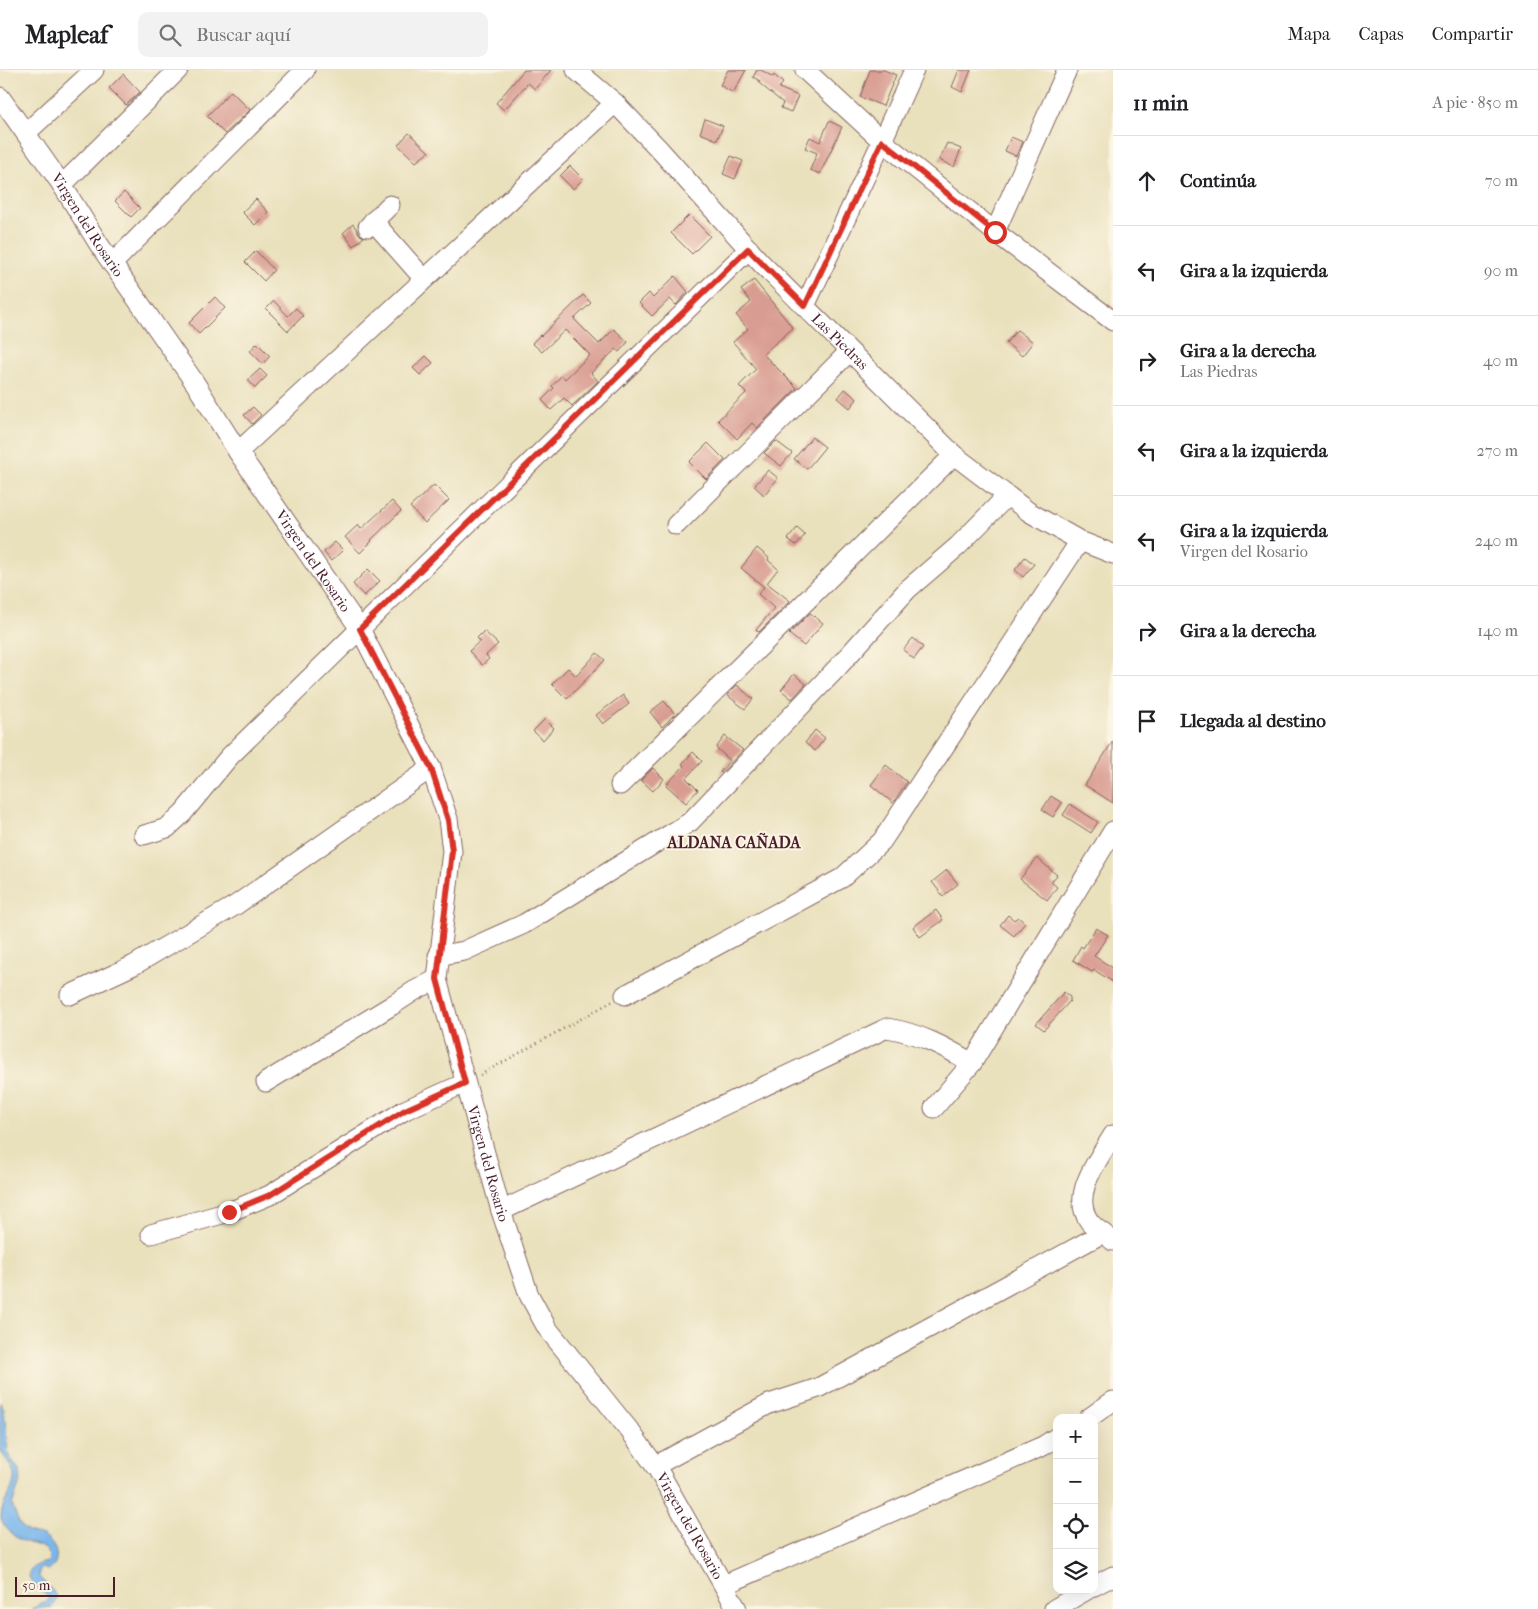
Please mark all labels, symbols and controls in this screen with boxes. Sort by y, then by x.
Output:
search box [138,12,488,57]
text: Mapleaf [25,21,108,49]
icon: search [156,21,184,49]
text: Buscar aquí [196,24,291,46]
text: Mapa [1288,24,1330,45]
text: Capas [1358,24,1404,45]
text: Compartir [1432,24,1513,45]
text: 11 min [1133,91,1188,115]
text: A pie · 850 m [1433,93,1518,112]
icon: ahead [1133,167,1161,195]
street label: Virgen del Rosario [47,169,128,281]
text: Continúa [1180,170,1256,192]
text: 70 m [1485,171,1518,190]
route start [984,221,1007,244]
icon: left [1133,257,1161,285]
text: Gira a la izquierda [1180,260,1327,282]
text: 90 m [1484,261,1518,280]
street label: Las Piedras [808,309,872,374]
text: Gira a la derecha [1180,340,1316,362]
icon: right [1133,347,1161,375]
text: 40 m [1483,351,1518,370]
text: Las Piedras [1180,362,1257,381]
icon: left [1133,437,1161,465]
text: Gira a la izquierda [1180,440,1327,462]
text: 270 m [1477,441,1518,460]
street label: Virgen del Rosario [271,506,355,616]
text: Gira a la izquierda [1180,520,1327,542]
icon: left [1133,527,1161,555]
text: 240 m [1475,531,1518,550]
text: Virgen del Rosario [1180,542,1308,561]
icon: right [1133,617,1161,645]
text: Gira a la derecha [1180,620,1316,642]
text: 140 m [1477,621,1518,640]
icon: arrive [1133,707,1161,735]
text: Llegada al destino [1180,710,1326,732]
district label: ALDANA CAÑADA [666,832,801,852]
street label: Virgen del Rosario [463,1102,513,1224]
route end [218,1201,241,1224]
map controls [1053,1414,1098,1594]
button: + [1053,1414,1098,1459]
button: − [1053,1459,1098,1504]
street label: Virgen del Rosario [652,1469,727,1583]
button: locate [1053,1504,1098,1549]
button: layers [1053,1549,1098,1594]
scale bar [15,1574,115,1597]
text: 50 m [22,1577,50,1594]

